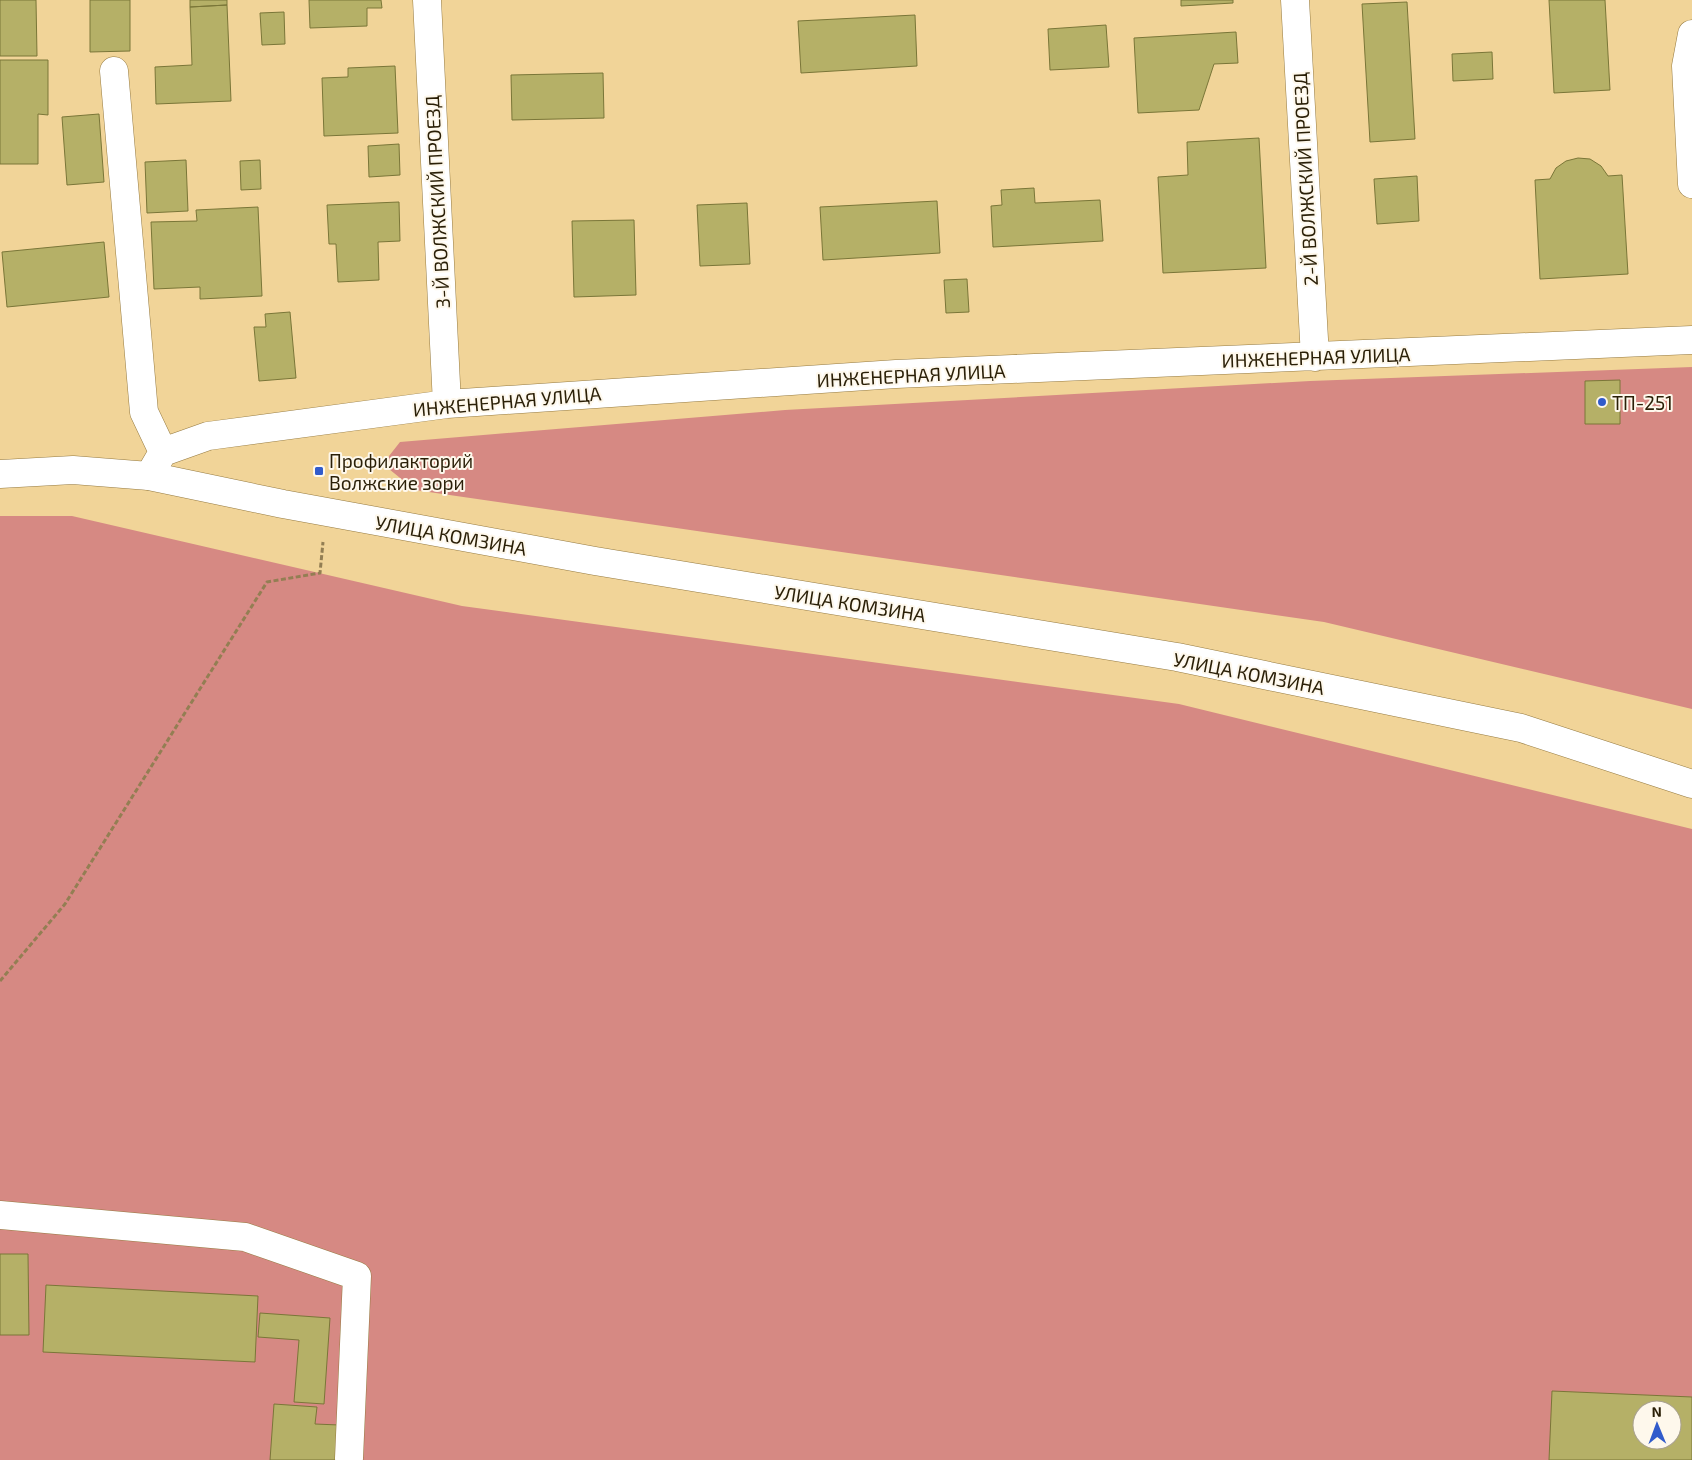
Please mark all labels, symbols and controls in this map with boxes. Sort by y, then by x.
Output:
street label: 2-Й ВОЛЖСКИЙ ПРОЕЗД [1288,72,1322,286]
street label: 3-Й ВОЛЖСКИЙ ПРОЕЗД [420,95,454,309]
street label: ИНЖЕНЕРНАЯ УЛИЦА [1221,342,1411,372]
street label: ИНЖЕНЕРНАЯ УЛИЦА [816,359,1006,391]
street label: ИНЖЕНЕРНАЯ УЛИЦА [412,381,602,421]
place label: ТП-251 [1612,391,1673,414]
marker: ТП-251 [1596,396,1608,408]
place label: Профилакторий Волжские зори [329,449,473,494]
marker: Профилакторий Волжские зори [313,465,325,477]
street label: УЛИЦА КОМЗИНА [374,510,529,560]
street label: УЛИЦА КОМЗИНА [773,580,928,626]
street label: УЛИЦА КОМЗИНА [1172,647,1327,699]
north arrow [1632,1400,1682,1450]
text: N [1652,1403,1662,1420]

